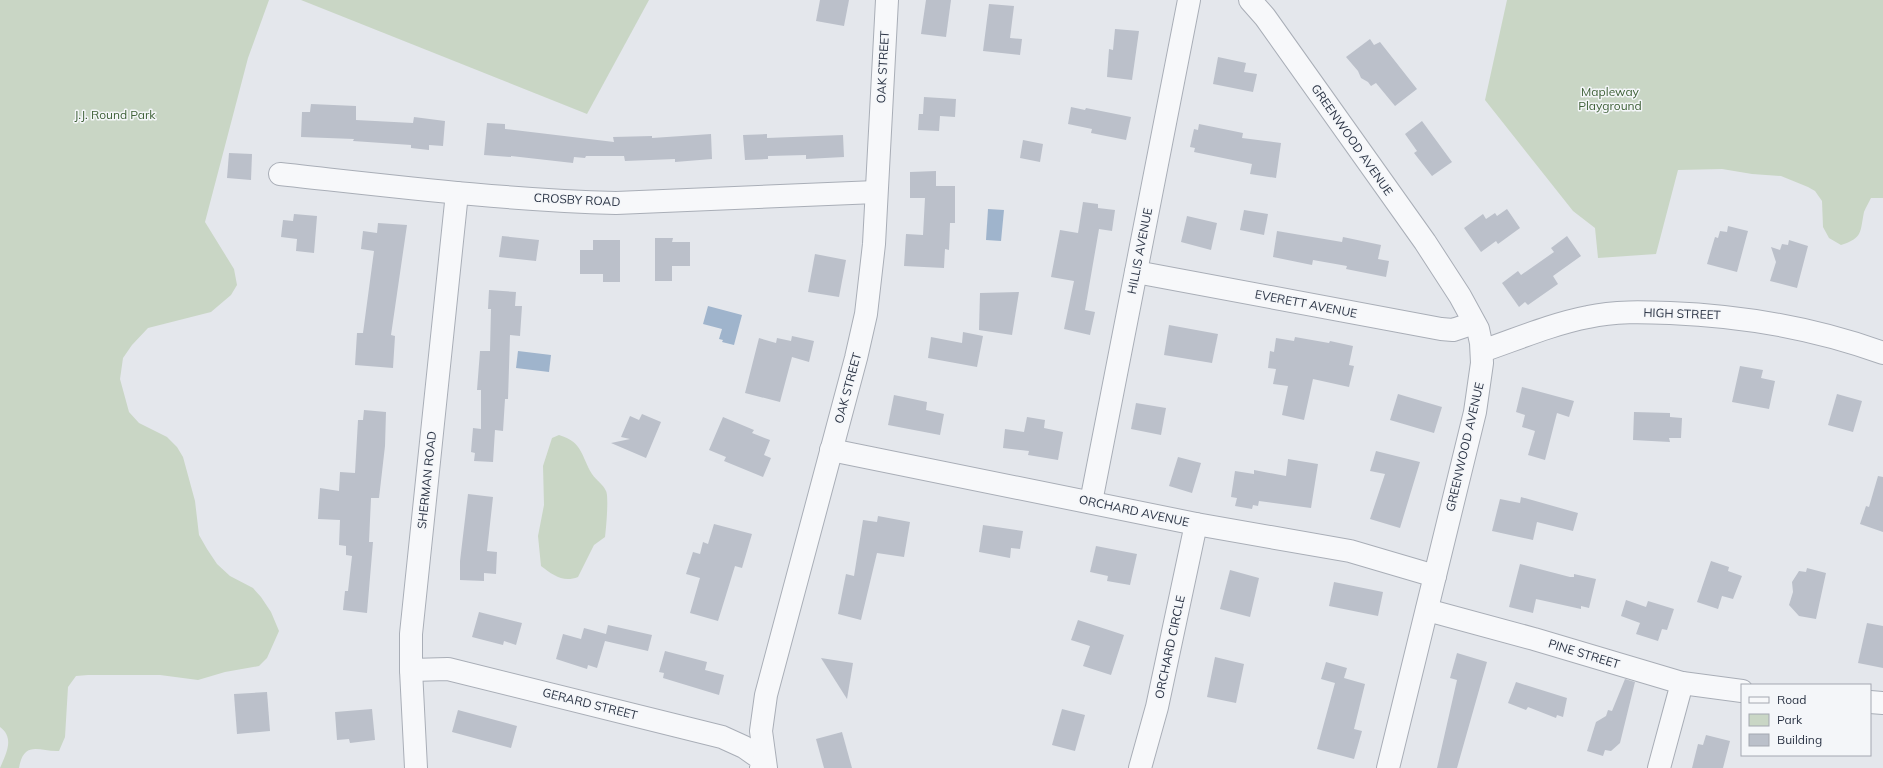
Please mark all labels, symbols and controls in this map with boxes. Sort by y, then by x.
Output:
street label: OAK STREET [873,30,892,104]
street label: GREENWOOD AVENUE [1308,81,1396,198]
park label: Mapleway Playground [1578,84,1642,113]
park label: J.J. Round Park [74,107,156,122]
street label: CROSBY ROAD [533,190,621,209]
street label: HILLIS AVENUE [1124,207,1155,295]
street label: EVERETT AVENUE [1254,286,1358,321]
street label: HIGH STREET [1643,305,1722,322]
street label: OAK STREET [831,350,864,425]
street label: GREENWOOD AVENUE [1442,381,1487,513]
street label: SHERMAN ROAD [414,430,439,530]
street label: ORCHARD AVENUE [1078,491,1191,530]
street label: ORCHARD CIRCLE [1151,594,1188,700]
street label: PINE STREET [1547,636,1622,672]
street label: GERARD STREET [541,684,640,723]
legend [1741,684,1871,756]
text: Road [1777,692,1806,707]
text: Park [1777,712,1803,727]
text: Building [1777,732,1822,747]

